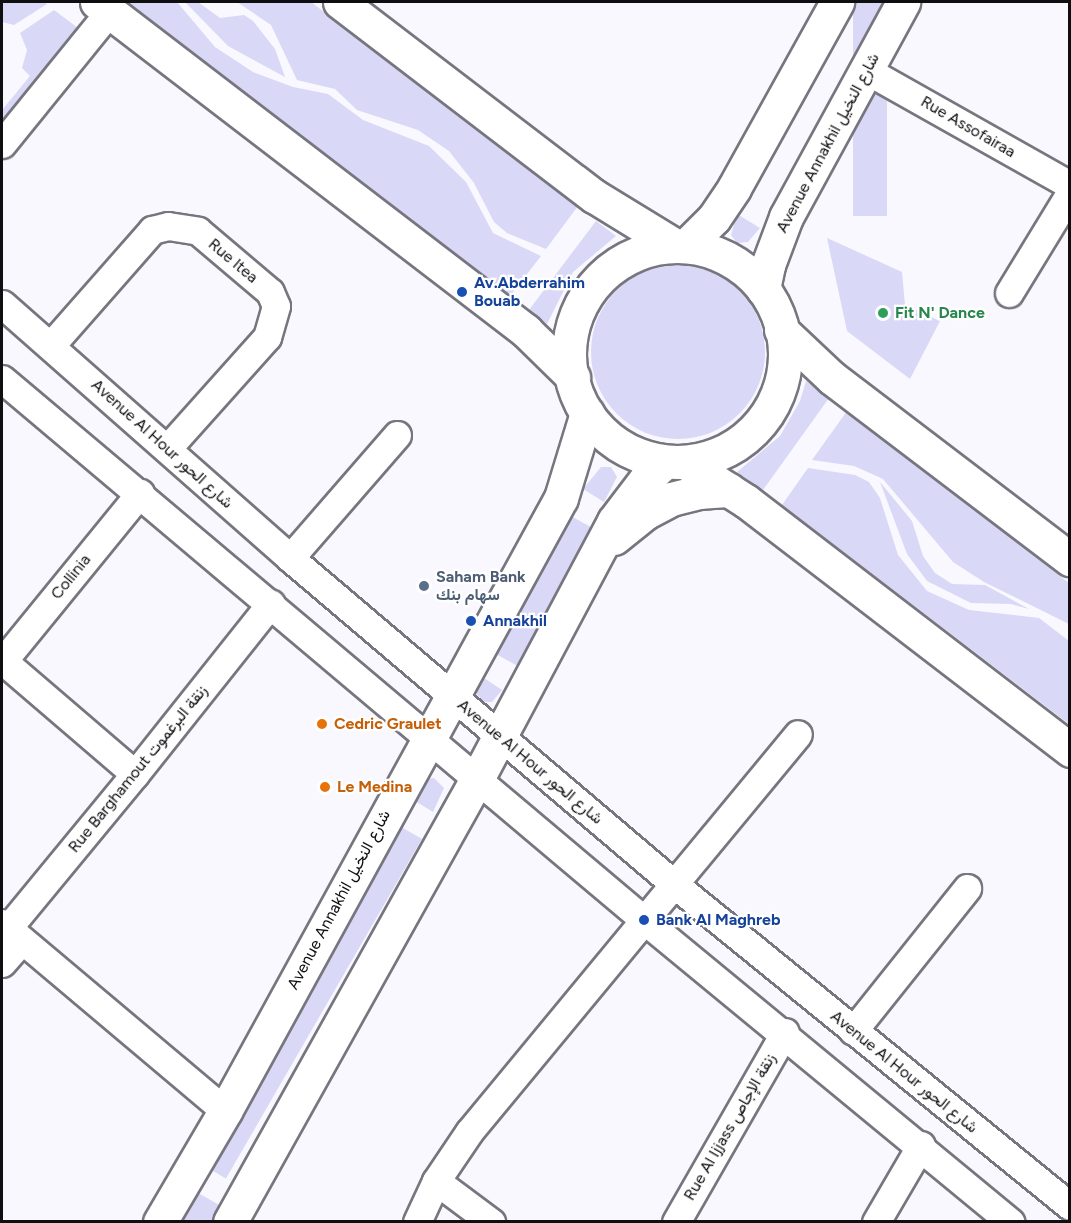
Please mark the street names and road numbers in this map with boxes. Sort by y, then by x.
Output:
street label: Avenue Annakhil شارع النخيل [772,50,884,236]
street label: Rue Assofairaa [917,92,1019,162]
street label: Rue Itea [204,235,262,287]
street label: Avenue Al Hour شارع الحور [87,375,237,513]
street label: Collinia [47,551,95,603]
street label: Rue Barghamout زنقة البرغموت [65,681,211,857]
street label: Avenue Al Hour شارع الحور [453,696,607,828]
street label: Avenue Annakhil شارع النخيل [283,807,395,993]
street label: Avenue Al Hour شارع الحور [827,1007,981,1137]
street label: Rue Al Ijjass زنقة الإجاص [680,1050,780,1204]

